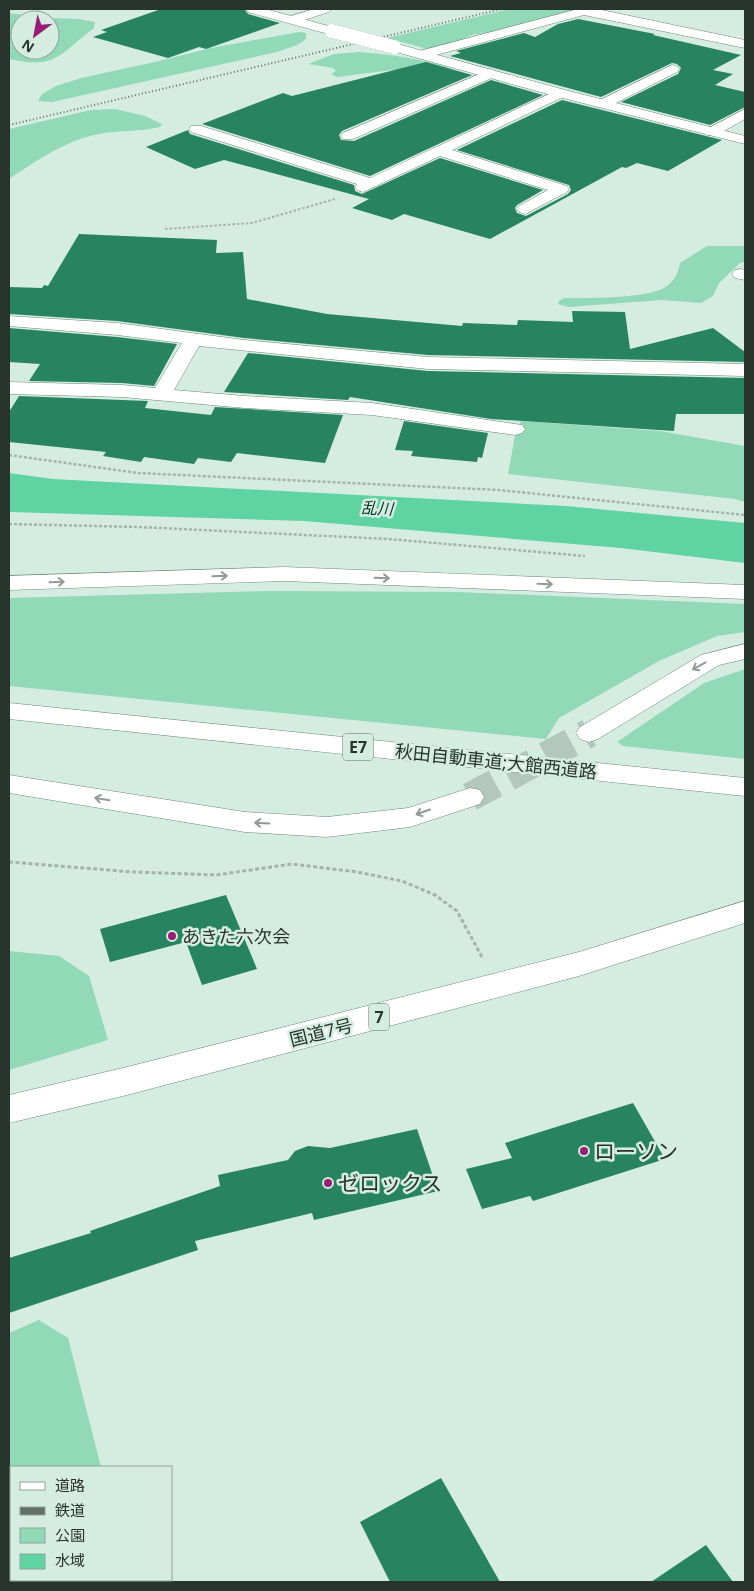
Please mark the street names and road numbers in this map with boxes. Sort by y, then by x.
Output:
road number: E7 [343,734,373,760]
street label: 秋田自動車道;大館西道路 [394,738,598,784]
road number: 7 [369,1004,389,1030]
street label: 国道7号 [287,1013,355,1051]

